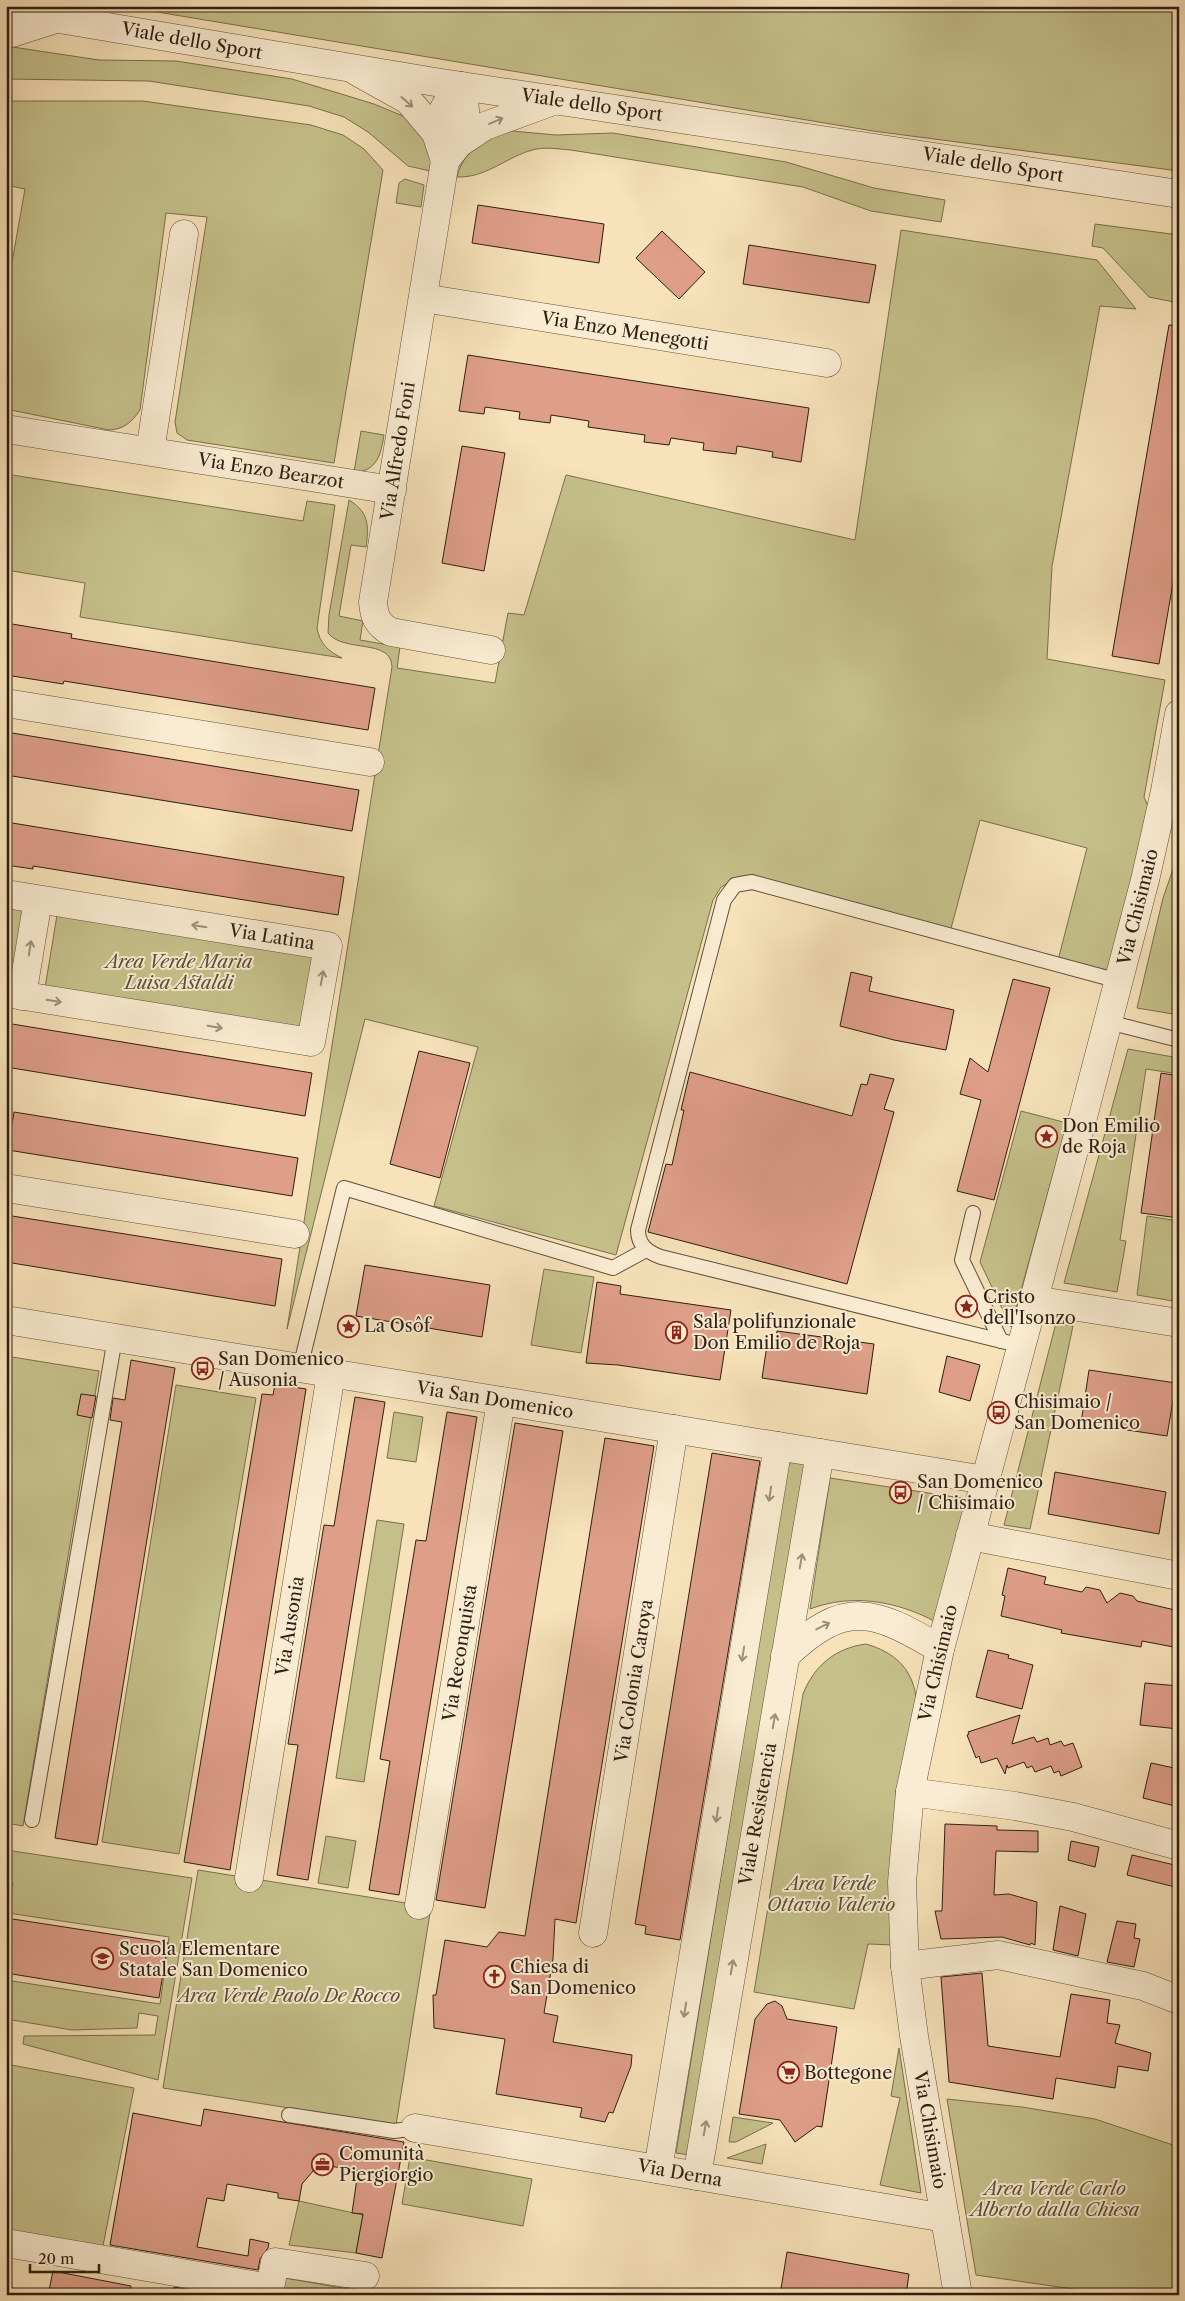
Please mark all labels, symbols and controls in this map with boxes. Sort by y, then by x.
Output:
street label: Viale dello Sport [119,18,265,64]
street label: Viale dello Sport [519,84,665,126]
one-way arrow [401,96,414,107]
one-way arrow [488,116,503,126]
street label: Viale dello Sport [920,143,1066,187]
street label: Via Enzo Menegotti [539,307,711,355]
street label: Via Alfredo Foni [376,380,420,523]
street label: Via Enzo Bearzot [195,448,346,494]
street label: Via Chisimaio [1113,846,1163,968]
street label: Via Latina [227,919,317,955]
one-way arrow [191,920,207,930]
one-way arrow [26,940,36,956]
park label: Area Verde Maria Luisa Astaldi [102,951,253,994]
one-way arrow [318,970,327,986]
one-way arrow [46,996,62,1006]
one-way arrow [206,1022,222,1032]
place label: Don Emilio de Roja [1062,1115,1160,1158]
place icon: Don Emilio de Roja [1034,1124,1058,1148]
place label: Cristo dell'Isonzo [983,1286,1076,1329]
place icon: Cristo dell'Isonzo [955,1295,979,1319]
place label: Sala polifunzionale Don Emilio de Roja [693,1311,861,1354]
place icon: La Osôf [336,1314,360,1338]
place label: La Osôf [364,1315,433,1337]
building icon: Sala polifunzionale Don Emilio de Roja [665,1320,689,1344]
place label: San Domenico / Ausonia [218,1348,344,1391]
bus stop icon: San Domenico / Ausonia [190,1357,214,1381]
street label: Via San Domenico [414,1377,575,1423]
place label: Chisimaio / San Domenico [1014,1391,1140,1434]
bus stop icon: Chisimaio / San Domenico [986,1400,1010,1424]
place label: San Domenico / Chisimaio [917,1471,1043,1514]
bus stop icon: San Domenico / Chisimaio [889,1480,913,1504]
one-way arrow [765,1486,775,1502]
one-way arrow [797,1553,807,1569]
street label: Via Ausonia [271,1574,309,1679]
street label: Via Reconquista [438,1582,482,1724]
street label: Via Colonia Caroya [610,1597,658,1765]
street label: Via Chisimaio [914,1602,962,1725]
one-way arrow [816,1621,831,1631]
one-way arrow [738,1646,748,1662]
one-way arrow [769,1713,779,1729]
street label: Viale Resistencia [734,1740,781,1888]
one-way arrow [711,1806,721,1822]
park label: Area Verde Ottavio Valerio [767,1873,895,1916]
place label: Scuola Elementare Statale San Domenico [119,1938,308,1981]
school or university icon: Scuola Elementare Statale San Domenico [91,1947,115,1971]
place label: Chiesa di San Domenico [510,1956,636,1999]
one-way arrow [728,1960,738,1976]
church icon: Chiesa di San Domenico [482,1965,506,1989]
park label: Area Verde Paolo De Rocco [175,1985,400,2007]
one-way arrow [679,2001,689,2017]
supermarket icon: Bottegone [776,2061,800,2085]
place label: Bottegone [804,2062,892,2084]
street label: Via Chisimaio [909,2068,951,2191]
one-way arrow [700,2120,710,2136]
place label: Comunità Piergiorgio [339,2143,433,2186]
office icon: Comunità Piergiorgio [311,2152,335,2176]
street label: Via Derna [635,2155,725,2191]
park label: Area Verde Carlo Alberto dalla Chiesa [968,2178,1140,2221]
scale bar [30,2241,99,2273]
text: 20 m [38,2249,74,2268]

